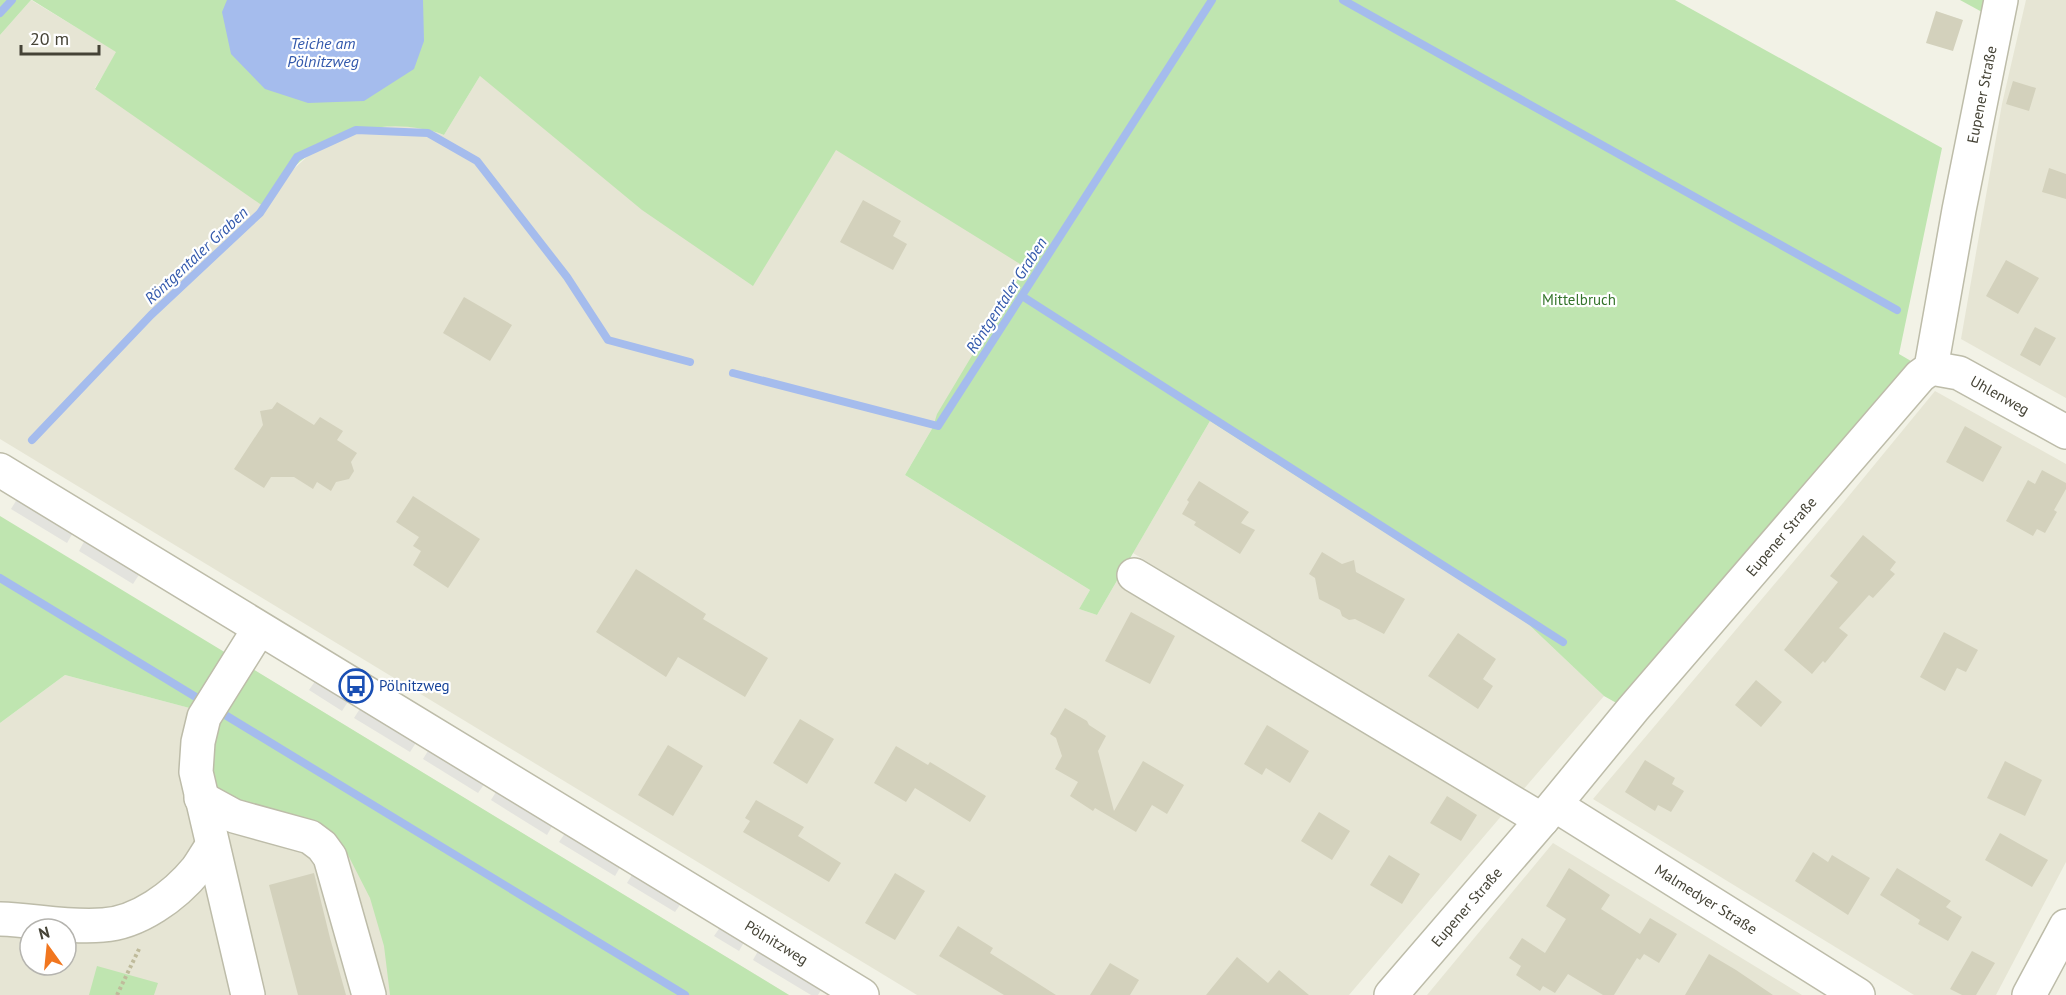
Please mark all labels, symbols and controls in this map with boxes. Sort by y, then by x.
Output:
scale bar [21,18,99,56]
text: 20 m [30,27,69,50]
water label: Teiche am Pölnitzweg [287,33,359,71]
street label: Eupener Straße [1963,44,2001,145]
water label: Röntgentaler Graben [140,202,252,308]
water label: Röntgentaler Graben [961,233,1051,357]
park label: Mittelbruch [1542,290,1616,309]
street label: Uhlenweg [1967,371,2033,419]
street label: Eupener Straße [1742,493,1821,580]
bus stop icon: Pölnitzweg [338,668,374,704]
place label: Pölnitzweg [379,676,450,695]
street label: Malmedyer Straße [1651,860,1761,938]
street label: Eupener Straße [1427,863,1506,951]
street label: Pölnitzweg [741,916,812,969]
north arrow [18,917,78,977]
text: N [36,921,52,944]

